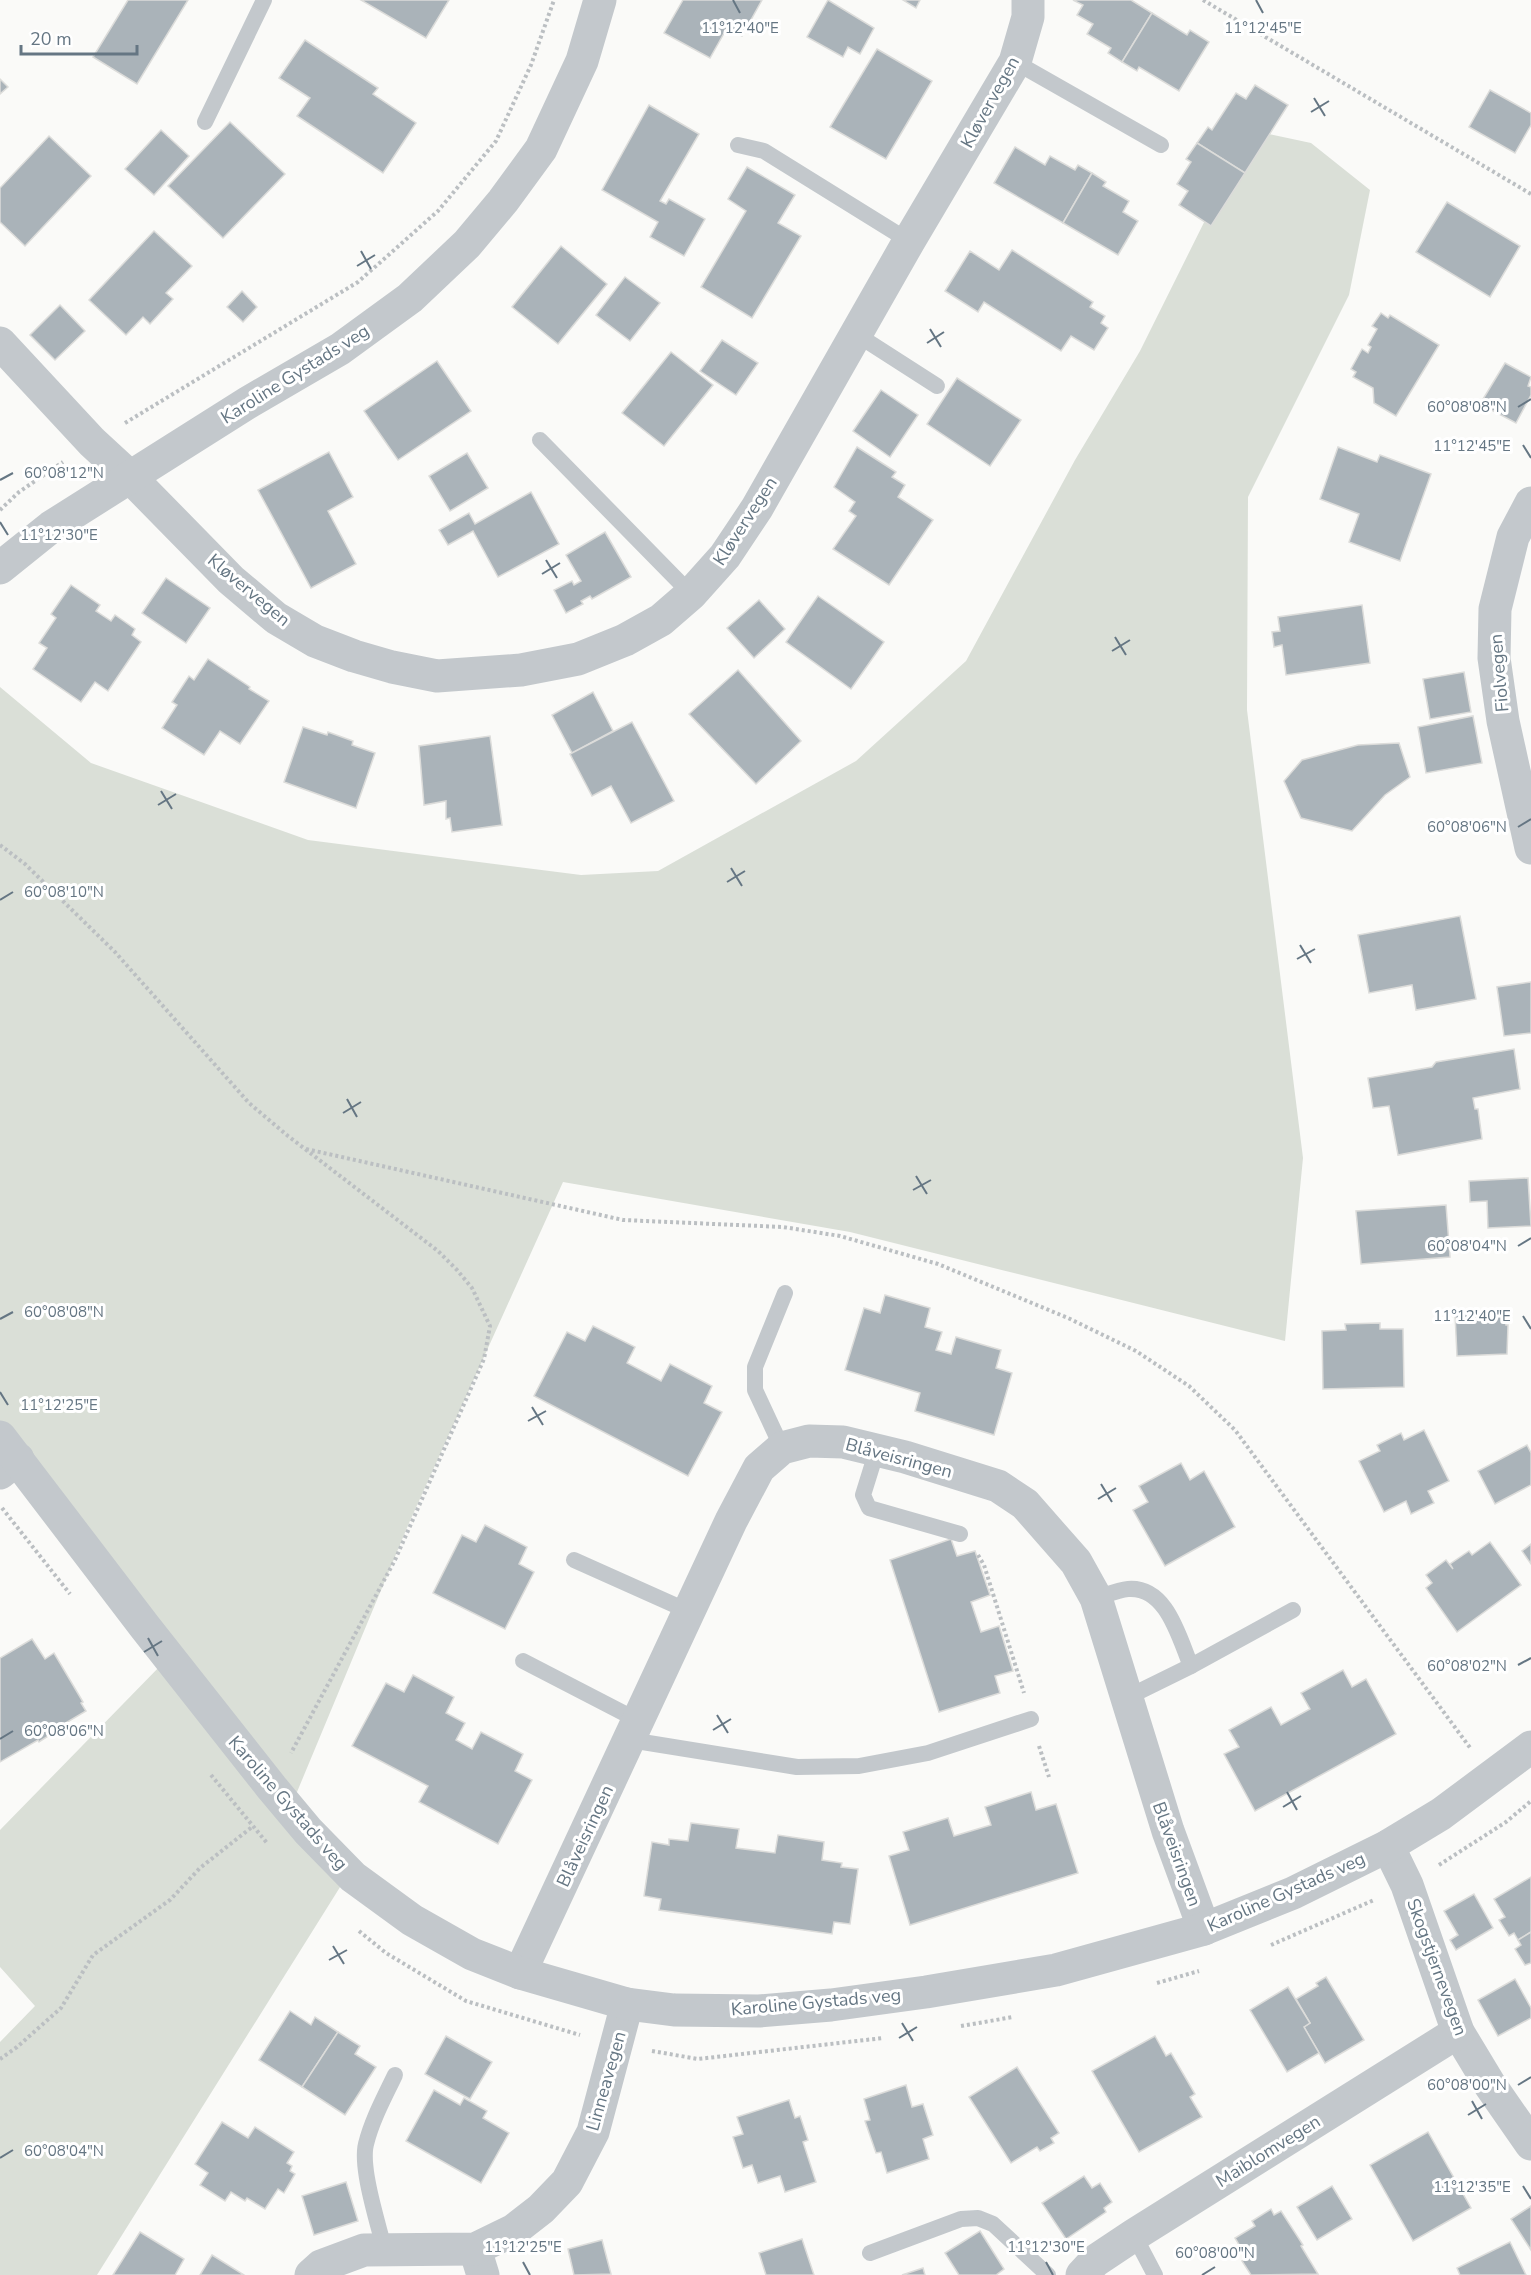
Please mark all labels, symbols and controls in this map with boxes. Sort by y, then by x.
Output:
scale bar [21,18,136,56]
text: 11°12'40"E [701,18,779,38]
text: 11°12'45"E [1224,18,1302,38]
text: 20 m [30,27,72,51]
street label: Kløvervegen [955,52,1025,152]
street label: Karoline Gystads veg [216,319,374,429]
text: 60°08'08"N [1427,397,1507,417]
text: 11°12'45"E [1433,436,1511,456]
text: 60°08'12"N [24,463,104,483]
street label: Kløvervegen [707,472,783,570]
text: 11°12'30"E [20,525,98,545]
street label: Kløvervegen [203,548,295,632]
street label: Fiolvegen [1484,633,1514,713]
text: 60°08'06"N [1427,817,1507,837]
text: 60°08'10"N [24,882,104,902]
text: 60°08'04"N [1427,1236,1507,1256]
text: 60°08'08"N [24,1302,104,1322]
text: 11°12'40"E [1433,1306,1511,1326]
text: 11°12'25"E [20,1395,98,1415]
street label: Blåveisringen [843,1432,955,1484]
text: 60°08'02"N [1427,1656,1507,1676]
text: 60°08'06"N [24,1721,104,1741]
street label: Karoline Gystads veg [223,1731,353,1875]
street label: Blåveisringen [551,1781,619,1891]
street label: Blåveisringen [1147,1798,1207,1910]
street label: Karoline Gystads veg [1203,1846,1369,1938]
street label: Skogstjernevegen [1401,1895,1473,2039]
street label: Karoline Gystads veg [730,1983,902,2021]
street label: Linneavegen [580,2028,632,2134]
text: 60°08'00"N [1427,2075,1507,2095]
street label: Maiblomvegen [1211,2109,1325,2193]
text: 60°08'04"N [24,2141,104,2161]
text: 11°12'35"E [1433,2177,1511,2197]
text: 11°12'25"E [484,2237,562,2257]
text: 11°12'30"E [1007,2237,1085,2257]
text: 60°08'00"N [1175,2243,1255,2263]

